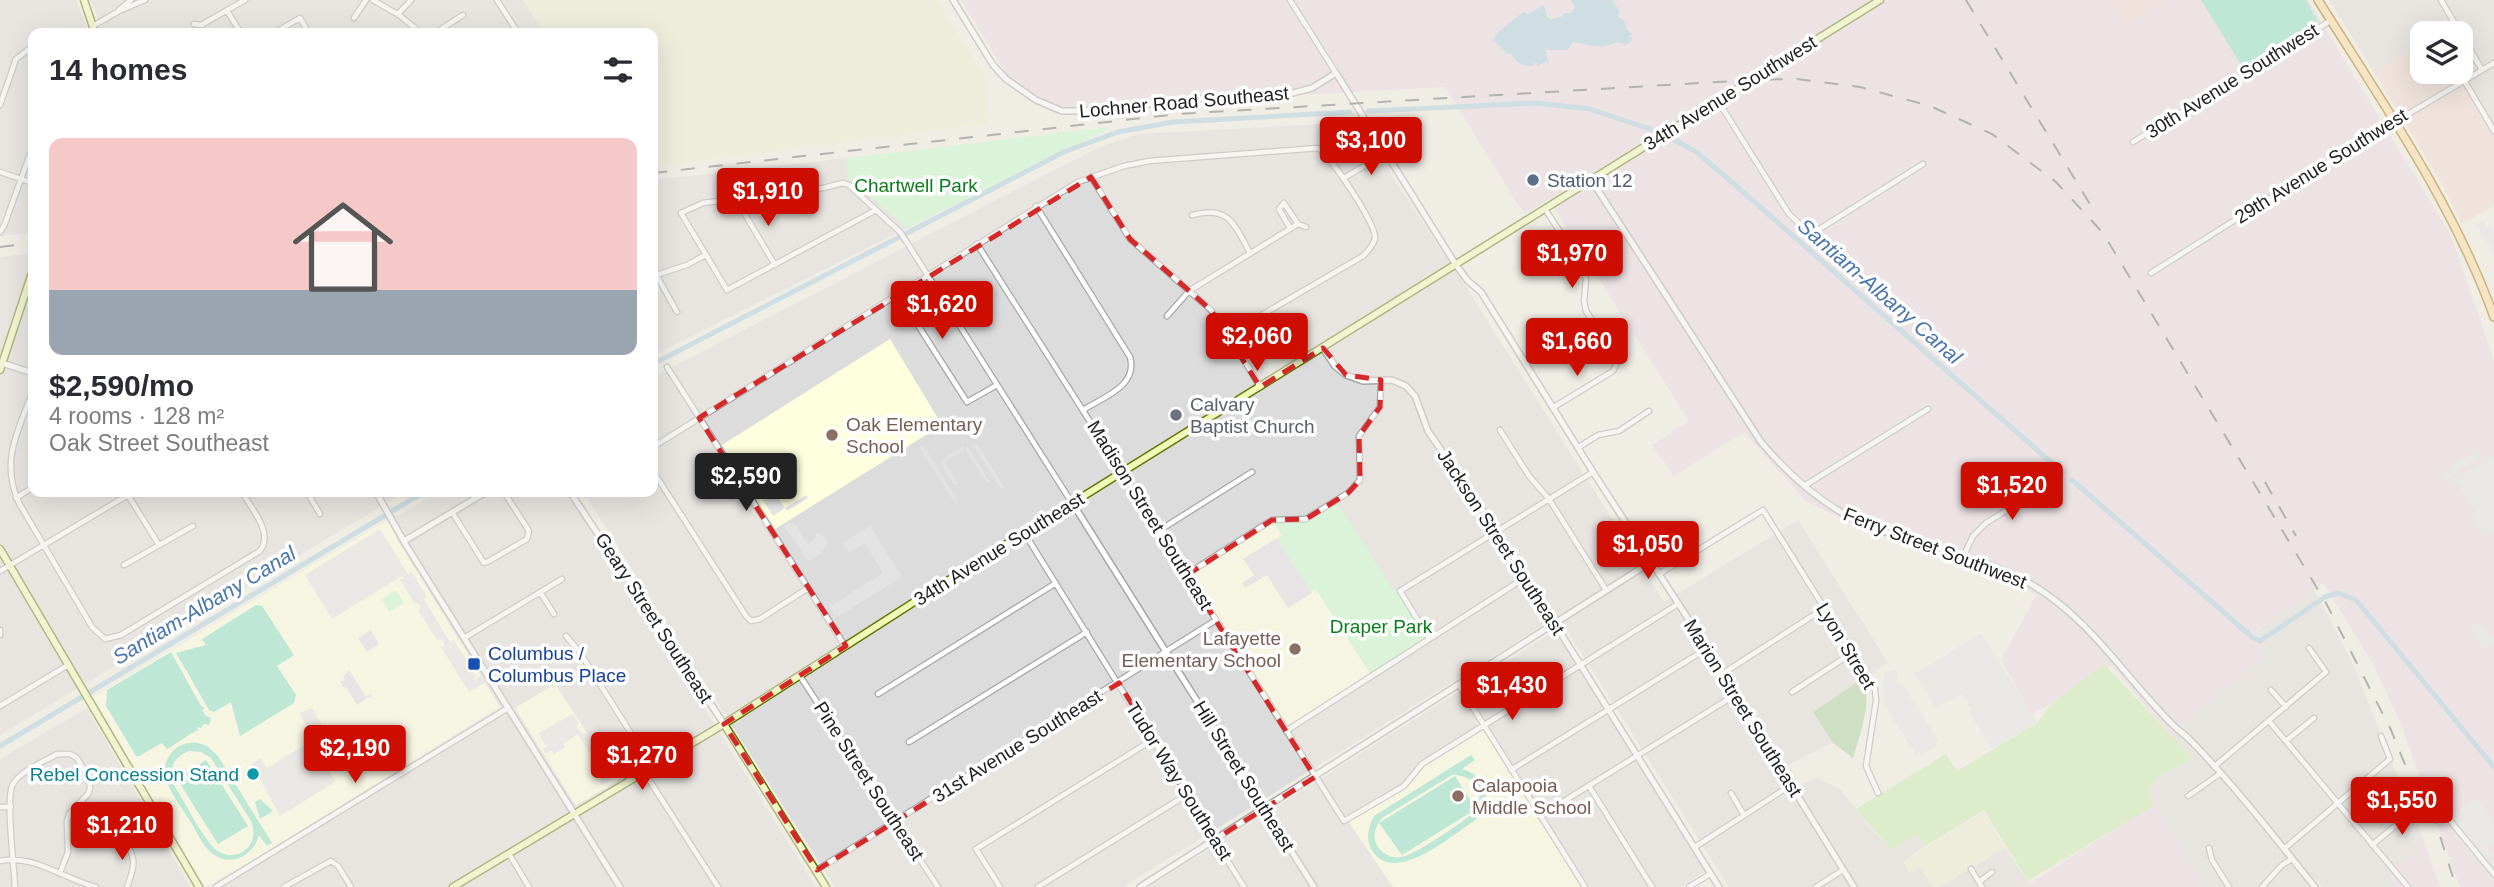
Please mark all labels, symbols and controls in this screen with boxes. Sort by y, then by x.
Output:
street label: 30th Avenue Southwest [2142,19,2323,143]
map controls [2410,21,2473,84]
button: layers [2410,21,2473,84]
street label: 34th Avenue Southwest [1640,31,1821,155]
icon: filters [599,51,637,89]
text: 14 homes [49,53,187,86]
street label: Lochner Road Southeast [1078,82,1290,122]
street label: 29th Avenue Southwest [2231,104,2412,228]
pin: $3,100 [1314,118,1428,177]
text: $3,100 [1336,127,1406,153]
pin: $1,910 [711,168,825,228]
place label: Station 12 [1547,170,1633,191]
marker: Station 12 [1525,172,1541,188]
park label: Chartwell Park [854,175,978,196]
text: $1,910 [733,178,803,204]
icon: home [280,184,406,310]
water label: Santiam-Albany Canal [1794,214,1967,369]
pin: $1,970 [1515,230,1629,290]
text: $1,970 [1537,240,1607,266]
pin: $1,620 [885,282,999,341]
text: $1,620 [907,291,977,317]
pin: $2,060 [1200,314,1314,373]
pin: $1,660 [1520,318,1634,378]
text: $2,060 [1222,323,1292,349]
text: $1,660 [1542,328,1612,354]
text: $2,590/mo [49,369,194,402]
place label: Calvary Baptist Church [1190,394,1315,437]
text: 4 rooms · 128 m² [49,403,224,429]
marker: Calvary Baptist Church [1168,407,1184,423]
place label: Oak Elementary School [846,414,983,457]
street label: Madison Street Southeast [1083,417,1217,614]
marker: Oak Elementary School [824,427,840,443]
text: Oak Street Southeast [49,430,269,456]
street label: Jackson Street Southeast [1433,445,1569,639]
pin: $2,590 [689,454,803,513]
pin: $1,520 [1955,462,2069,522]
text: $2,590 [711,463,781,489]
text: $1,520 [1977,472,2047,498]
street label: 34th Avenue Southeast [910,488,1088,610]
street label: Ferry Street Southwest [1841,503,2030,593]
pin: $1,050 [1591,522,1705,581]
street label: Geary Street Southeast [591,529,717,708]
text: $1,050 [1613,531,1683,557]
water label: Santiam-Albany Canal [109,541,301,669]
street label: Lyon Street [1812,599,1880,693]
park label: Draper Park [1330,616,1433,637]
street label: Marion Street Southeast [1680,616,1807,801]
place label: Lafayette Elementary School [1122,628,1281,671]
marker: Lafayette Elementary School [1287,641,1303,657]
place label: Columbus / Columbus Place [488,643,626,686]
marker: Columbus / Columbus Place [466,656,482,672]
pin: $1,430 [1455,662,1569,722]
text: $1,430 [1477,672,1547,698]
street label: 31st Avenue Southeast [929,685,1106,807]
street label: Hill Street Southeast [1189,697,1299,856]
street label: Pine Street Southeast [810,698,929,865]
street label: Tudor Way Southeast [1122,698,1237,864]
pin: $2,190 [298,726,412,785]
pin: $1,270 [585,732,699,792]
text: $2,190 [320,735,390,761]
text: $1,270 [607,742,677,768]
place label: Rebel Concession Stand [30,764,239,785]
marker: Rebel Concession Stand [245,766,261,782]
place label: Calapooia Middle School [1472,775,1591,818]
pin: $1,550 [2345,778,2459,837]
text: $1,550 [2367,787,2437,813]
marker: Calapooia Middle School [1450,788,1466,804]
pin: $1,210 [65,802,179,862]
text: $1,210 [87,812,157,838]

